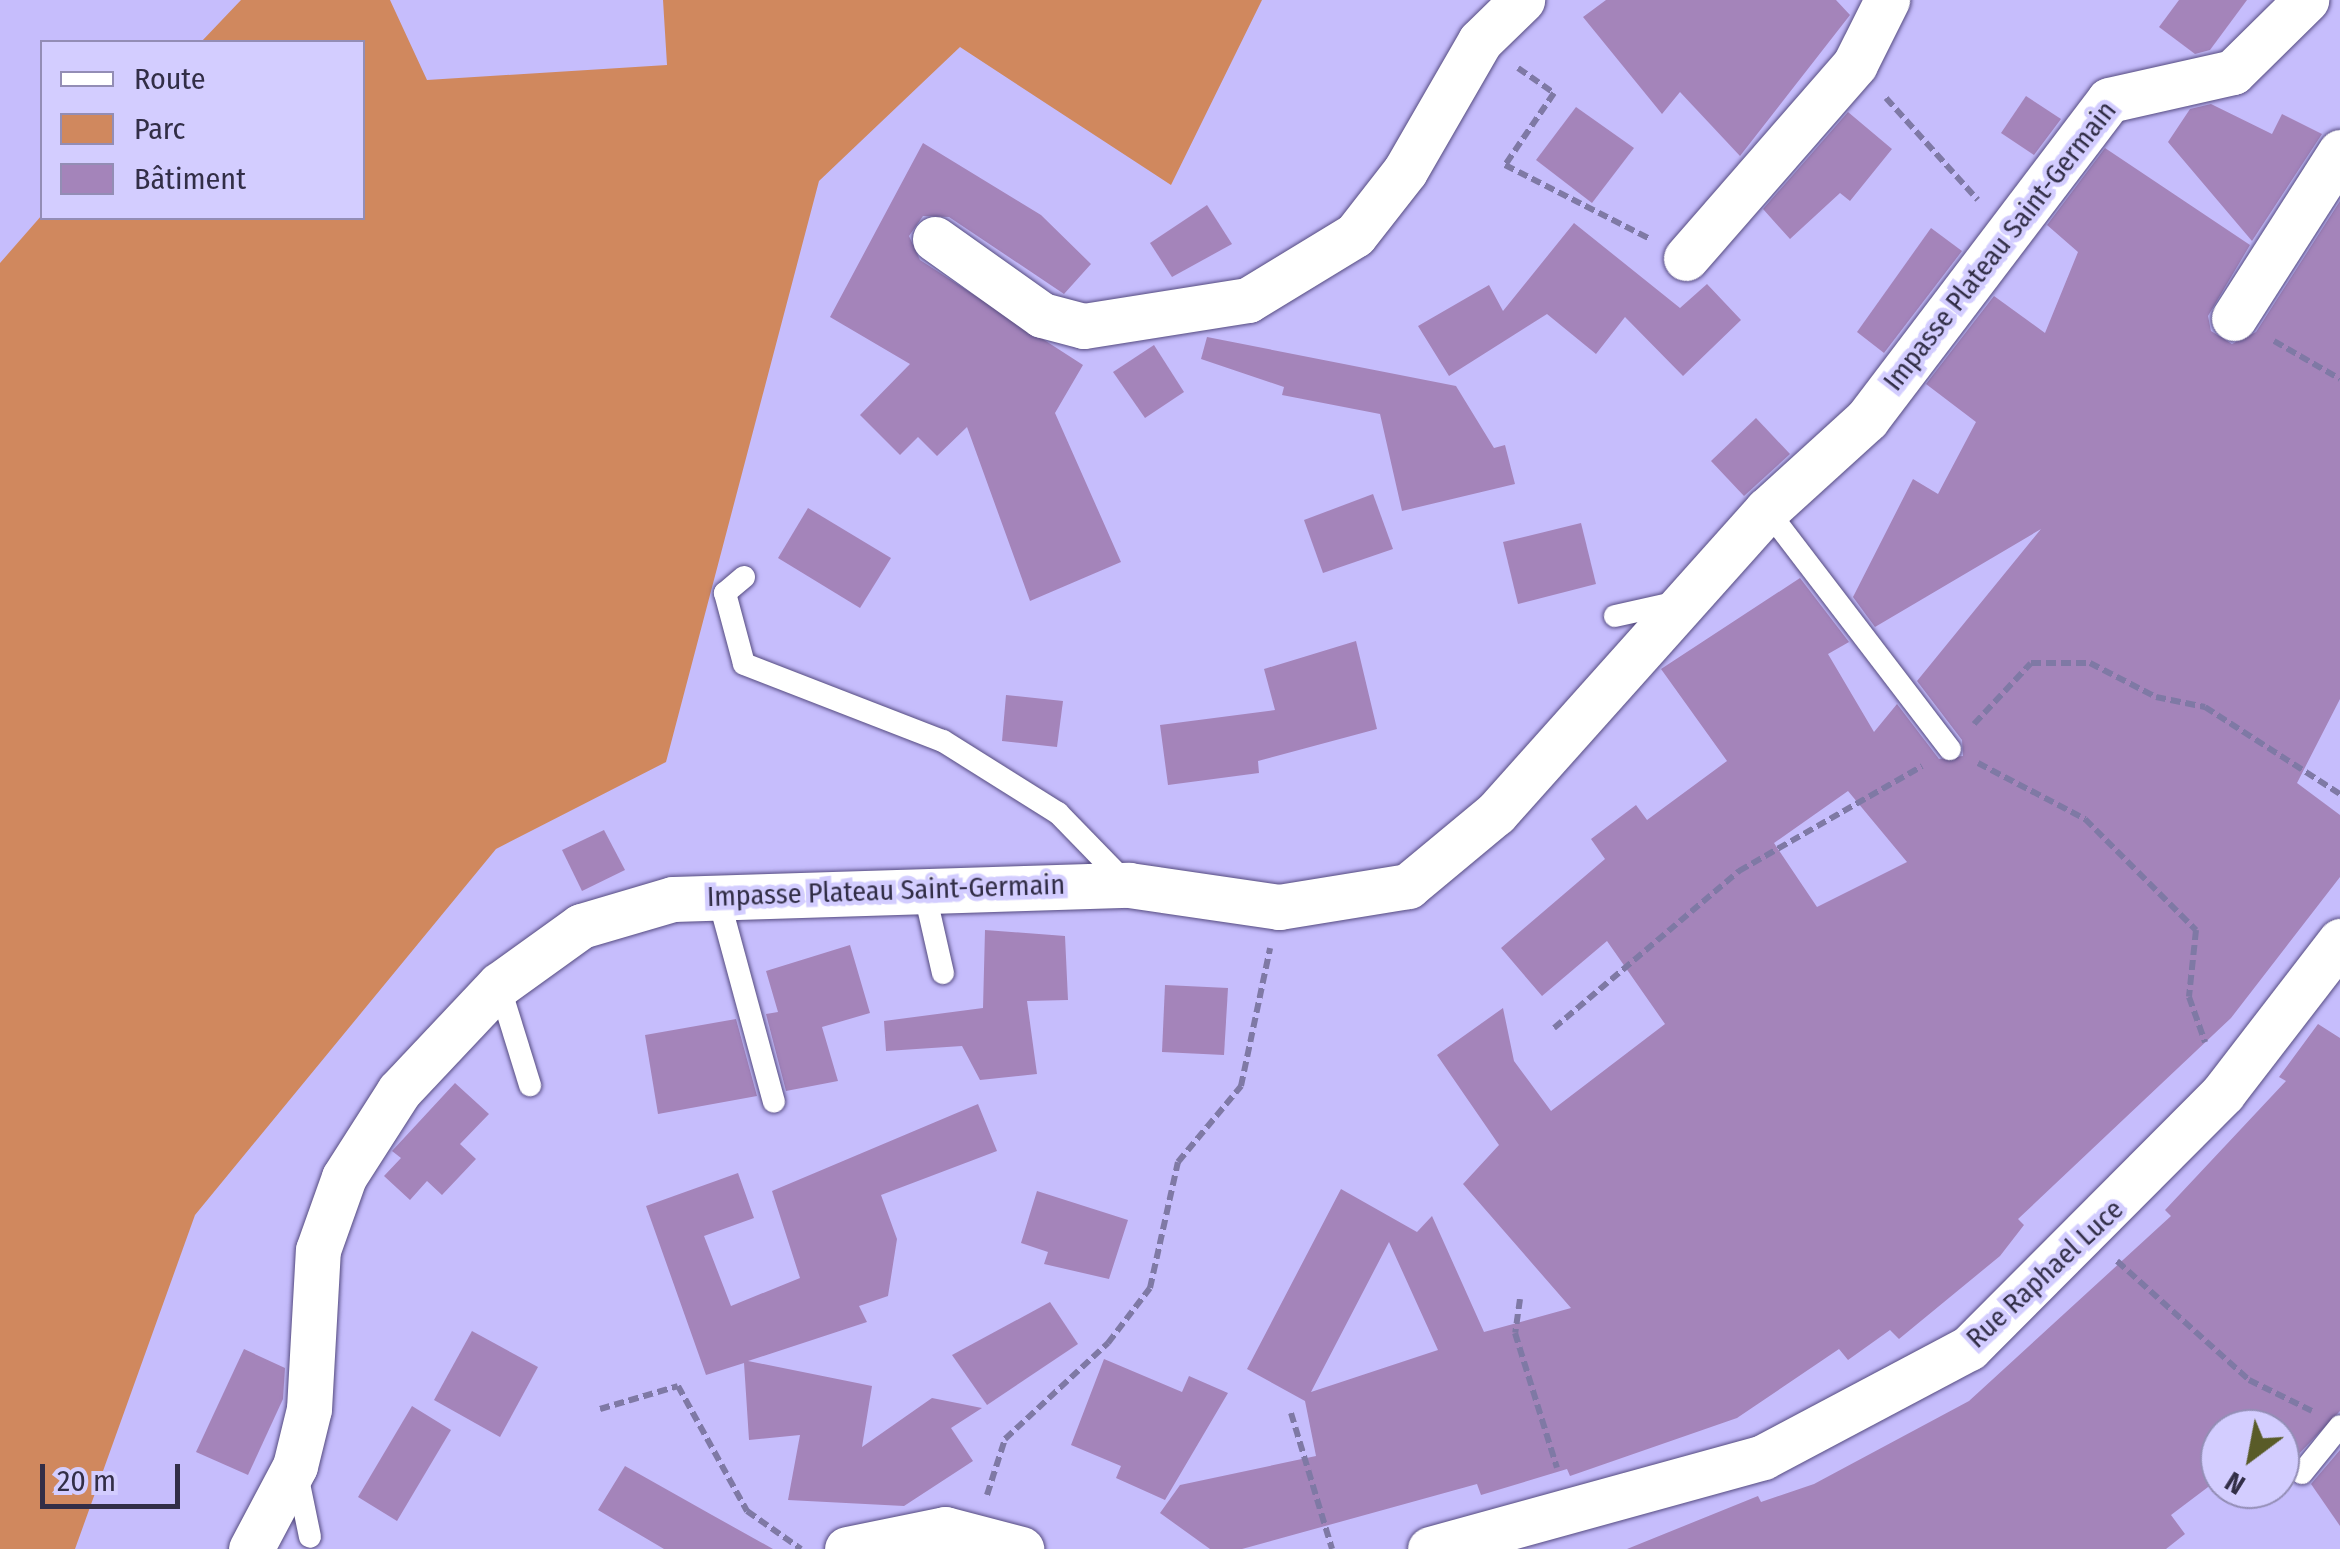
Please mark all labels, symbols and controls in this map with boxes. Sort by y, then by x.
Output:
legend [40,40,365,220]
text: Route [134,61,206,97]
street label: Impasse Plateau Saint-Germain [1877,95,2123,397]
text: Parc [134,111,185,147]
text: Bâtiment [134,161,246,197]
street label: Impasse Plateau Saint-Germain [706,868,1066,914]
street label: Rue Raphael Luce [1960,1193,2130,1355]
north arrow [2200,1409,2300,1509]
scale bar [45,1444,185,1506]
text: 20 m [57,1463,116,1499]
text: N [2219,1465,2251,1502]

